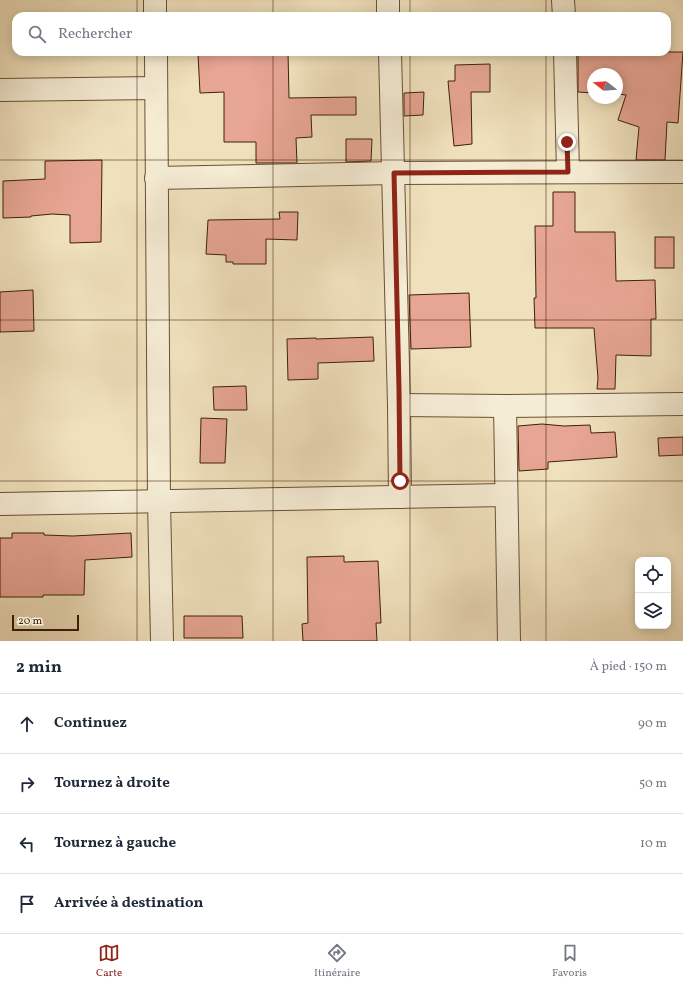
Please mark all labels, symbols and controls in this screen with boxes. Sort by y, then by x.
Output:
search box [12,12,671,56]
icon: search [26,23,48,45]
text: Rechercher [58,24,132,45]
north arrow [587,68,623,104]
route end [558,133,576,151]
route start [391,472,409,490]
map controls [635,557,671,629]
button: locate [635,557,671,593]
button: layers [635,593,671,629]
scale bar [12,613,79,632]
text: 20 m [18,614,42,629]
text: 2 min [16,656,62,679]
text: À pied · 150 m [590,658,667,676]
icon: ahead [16,713,38,735]
text: Continuez [54,713,127,734]
text: 90 m [638,715,667,733]
icon: right [16,773,38,795]
text: Tournez à droite [54,773,170,794]
text: 50 m [639,775,667,793]
icon: left [16,833,38,855]
text: Tournez à gauche [54,833,176,854]
text: 10 m [640,835,667,853]
icon: arrive [16,893,38,915]
text: Arrivée à destination [54,893,203,914]
tab: Carte [96,942,122,981]
tab: Itinéraire [314,942,360,981]
tab: Favoris [552,942,587,981]

